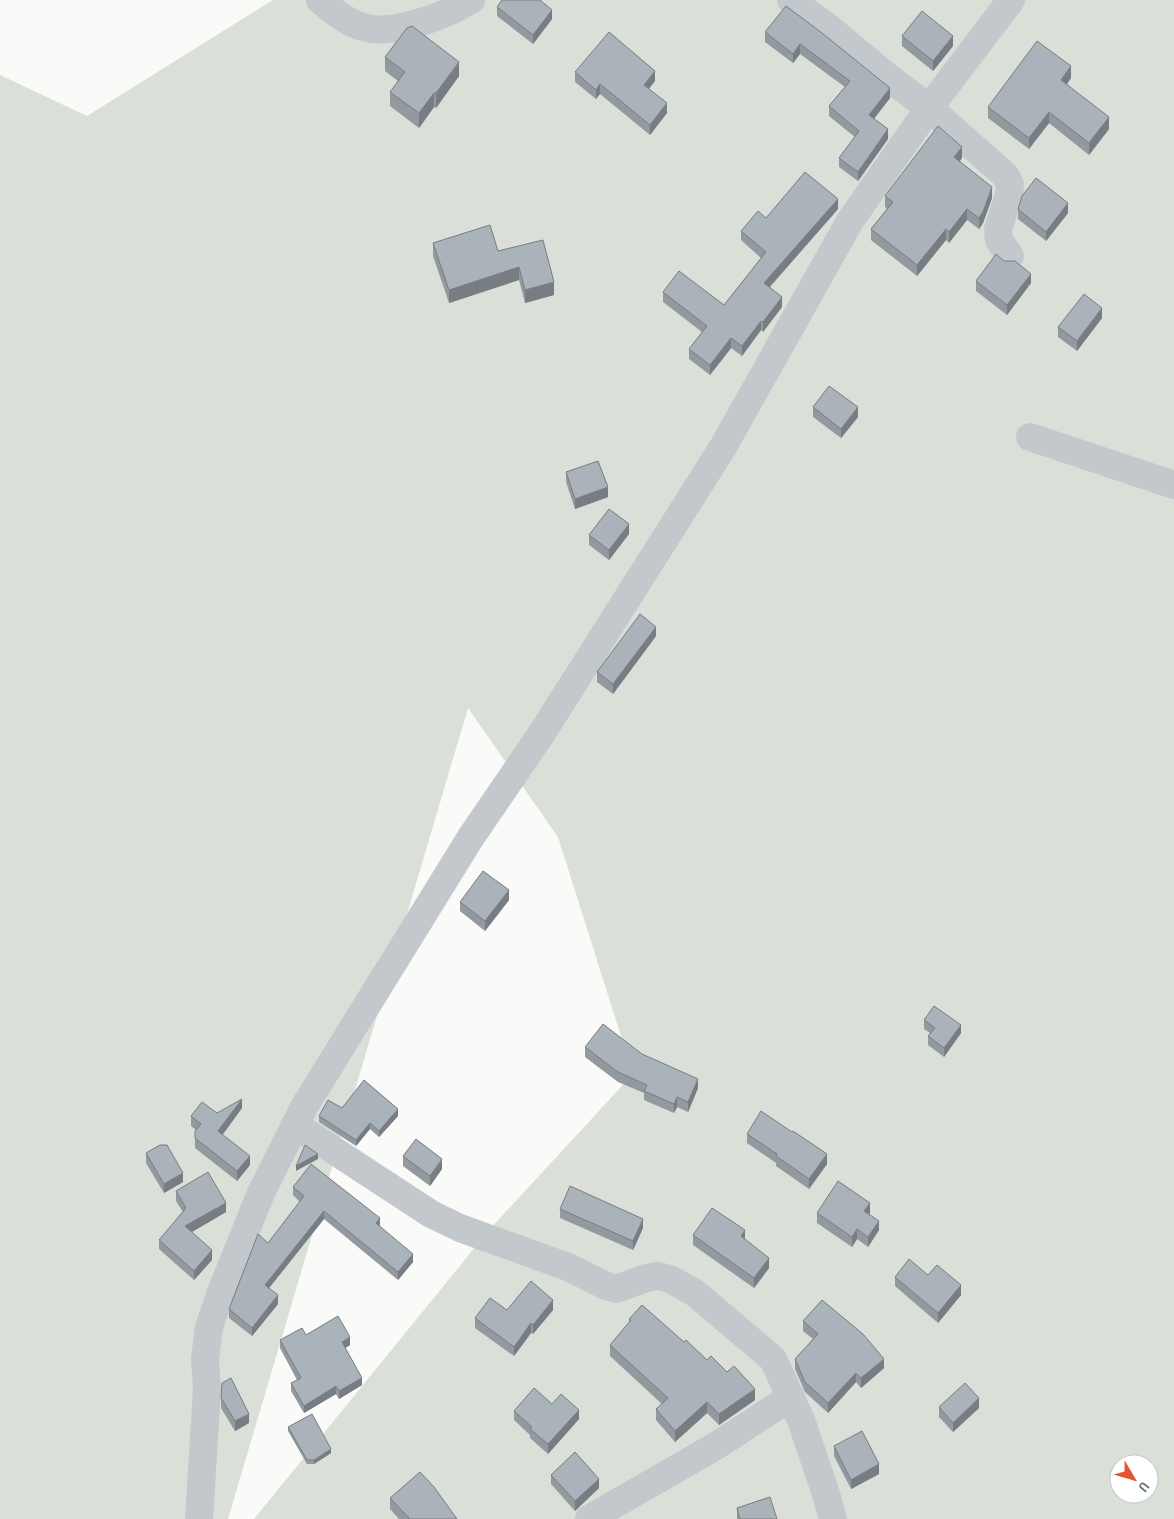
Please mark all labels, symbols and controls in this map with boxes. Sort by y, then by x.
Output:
north arrow [1109,1454,1159,1504]
text: U [1135,1478,1154,1496]

